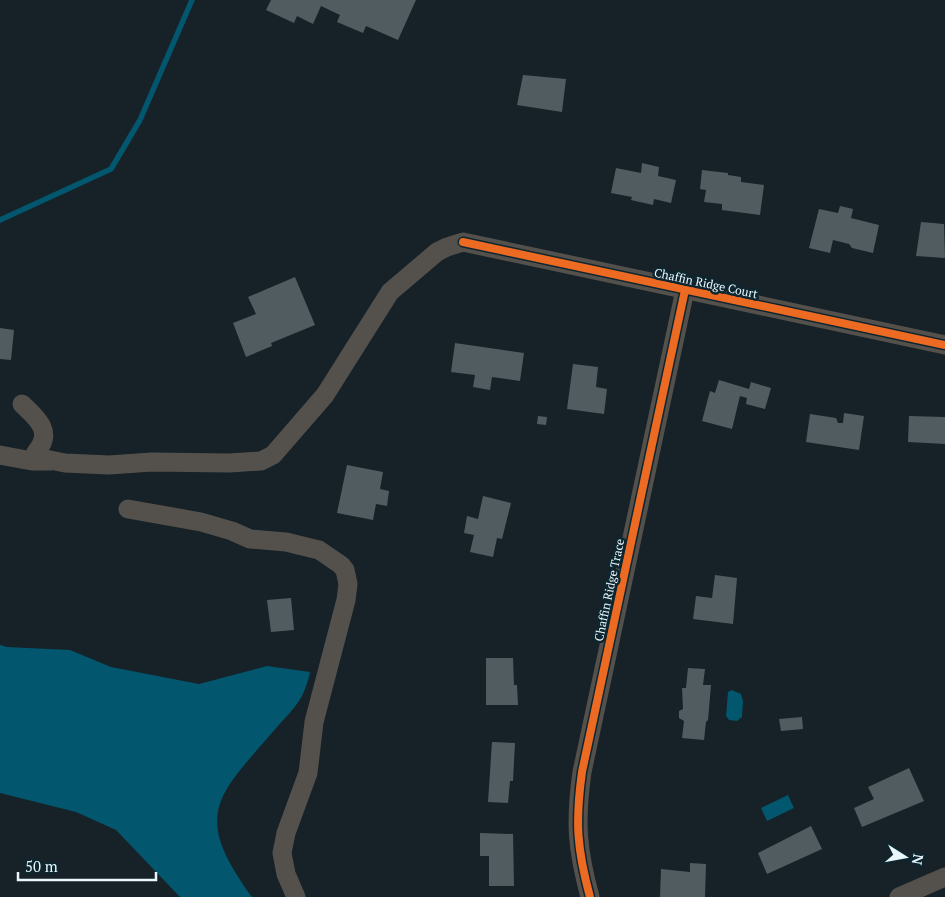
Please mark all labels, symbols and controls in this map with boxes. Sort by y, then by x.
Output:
street label: Chaffin Ridge Court [653,265,760,301]
street label: Chaffin Ridge Trace [591,537,627,643]
north arrow [880,832,930,882]
scale bar [18,850,155,882]
text: N [908,853,929,867]
text: 50 m [25,856,58,876]

